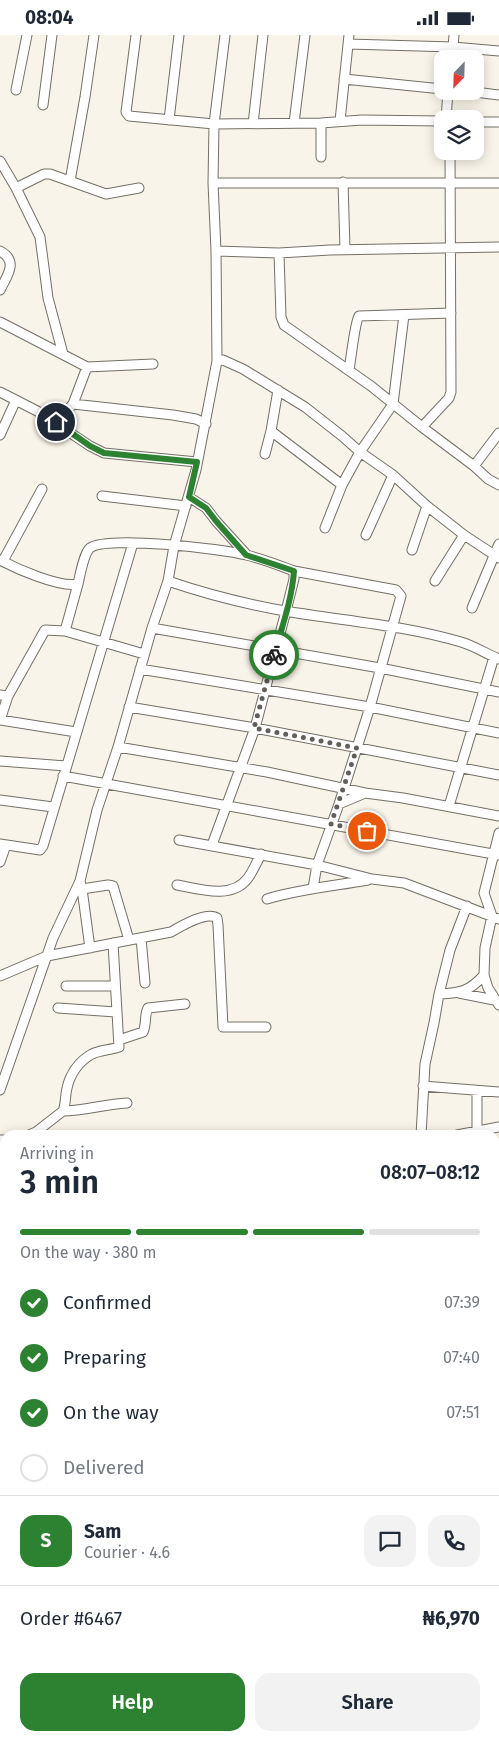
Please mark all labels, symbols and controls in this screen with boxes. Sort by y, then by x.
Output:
text: 08:04 [25,6,74,29]
north arrow [434,50,484,100]
map controls [434,50,484,160]
button: layers [434,110,484,160]
pin [35,401,77,443]
icon: home [42,408,70,436]
courier [249,630,299,680]
icon: bike [260,641,288,669]
pin [346,810,388,852]
icon: bag [353,817,381,845]
text: Arriving in [20,1144,94,1163]
text: 08:07–08:12 [380,1161,480,1184]
text: 3 min [20,1163,99,1201]
text: On the way · 380 m [20,1243,156,1262]
icon: check [20,1289,48,1317]
text: Confirmed [63,1291,152,1314]
text: 07:39 [444,1293,480,1312]
icon: check [20,1344,48,1372]
text: Preparing [63,1346,146,1369]
text: 07:40 [443,1348,480,1367]
icon: check [20,1399,48,1427]
text: On the way [63,1401,159,1424]
text: 07:51 [446,1403,480,1422]
text: Delivered [63,1456,145,1479]
button: chat [364,1515,416,1567]
button: phone [428,1515,480,1567]
text: Sam [84,1520,121,1543]
text: S [41,1529,51,1552]
text: Courier · 4.6 [84,1543,170,1562]
text: Order #6467 [20,1607,122,1630]
text: ₦6,970 [422,1607,480,1630]
button: Help [20,1673,245,1731]
button: Share [255,1673,480,1731]

